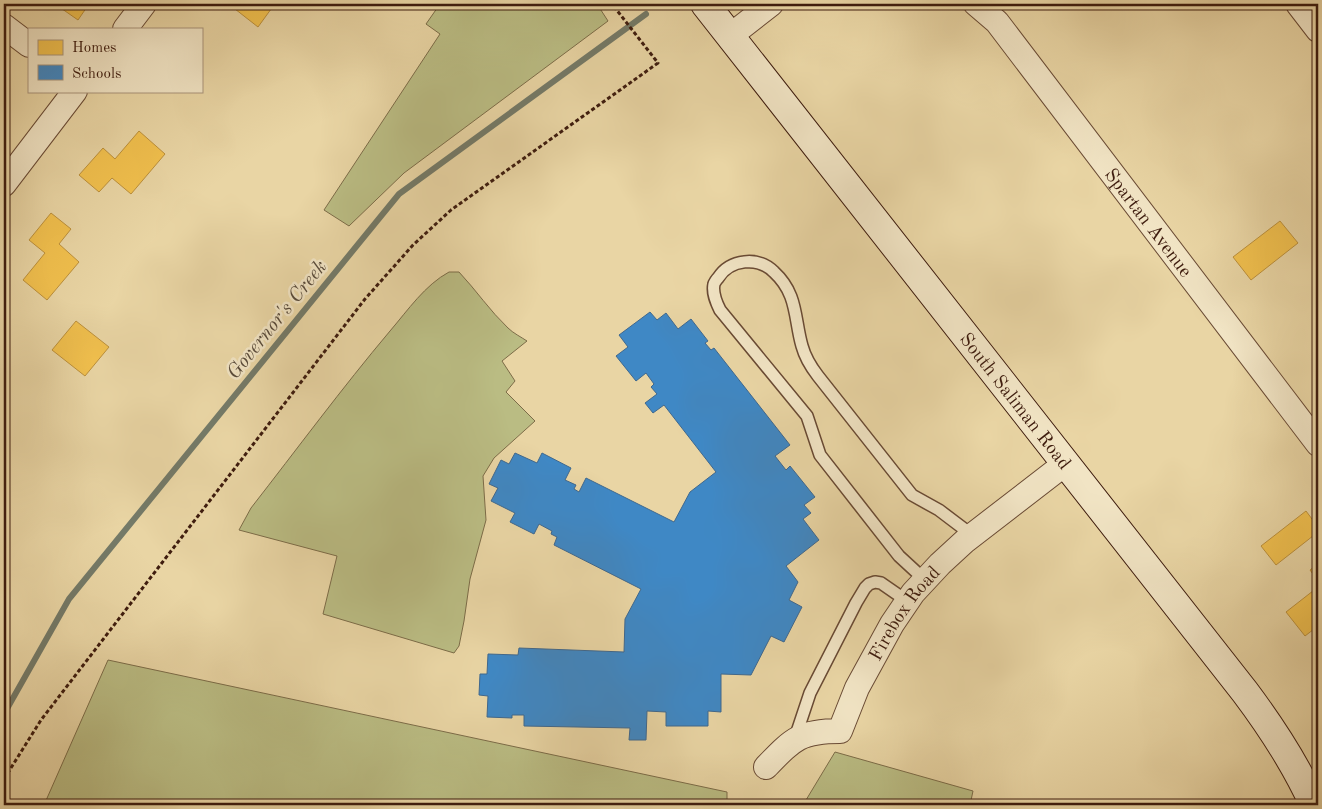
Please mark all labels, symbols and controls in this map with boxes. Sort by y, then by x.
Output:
legend [28,28,202,92]
text: Homes [72,41,117,56]
text: Schools [72,67,121,82]
street label: Spartan Avenue [1100,166,1194,281]
water label: Governor's Creek [224,257,331,383]
street label: South Saliman Road [955,330,1073,474]
street label: Firebox Road [867,563,945,665]

